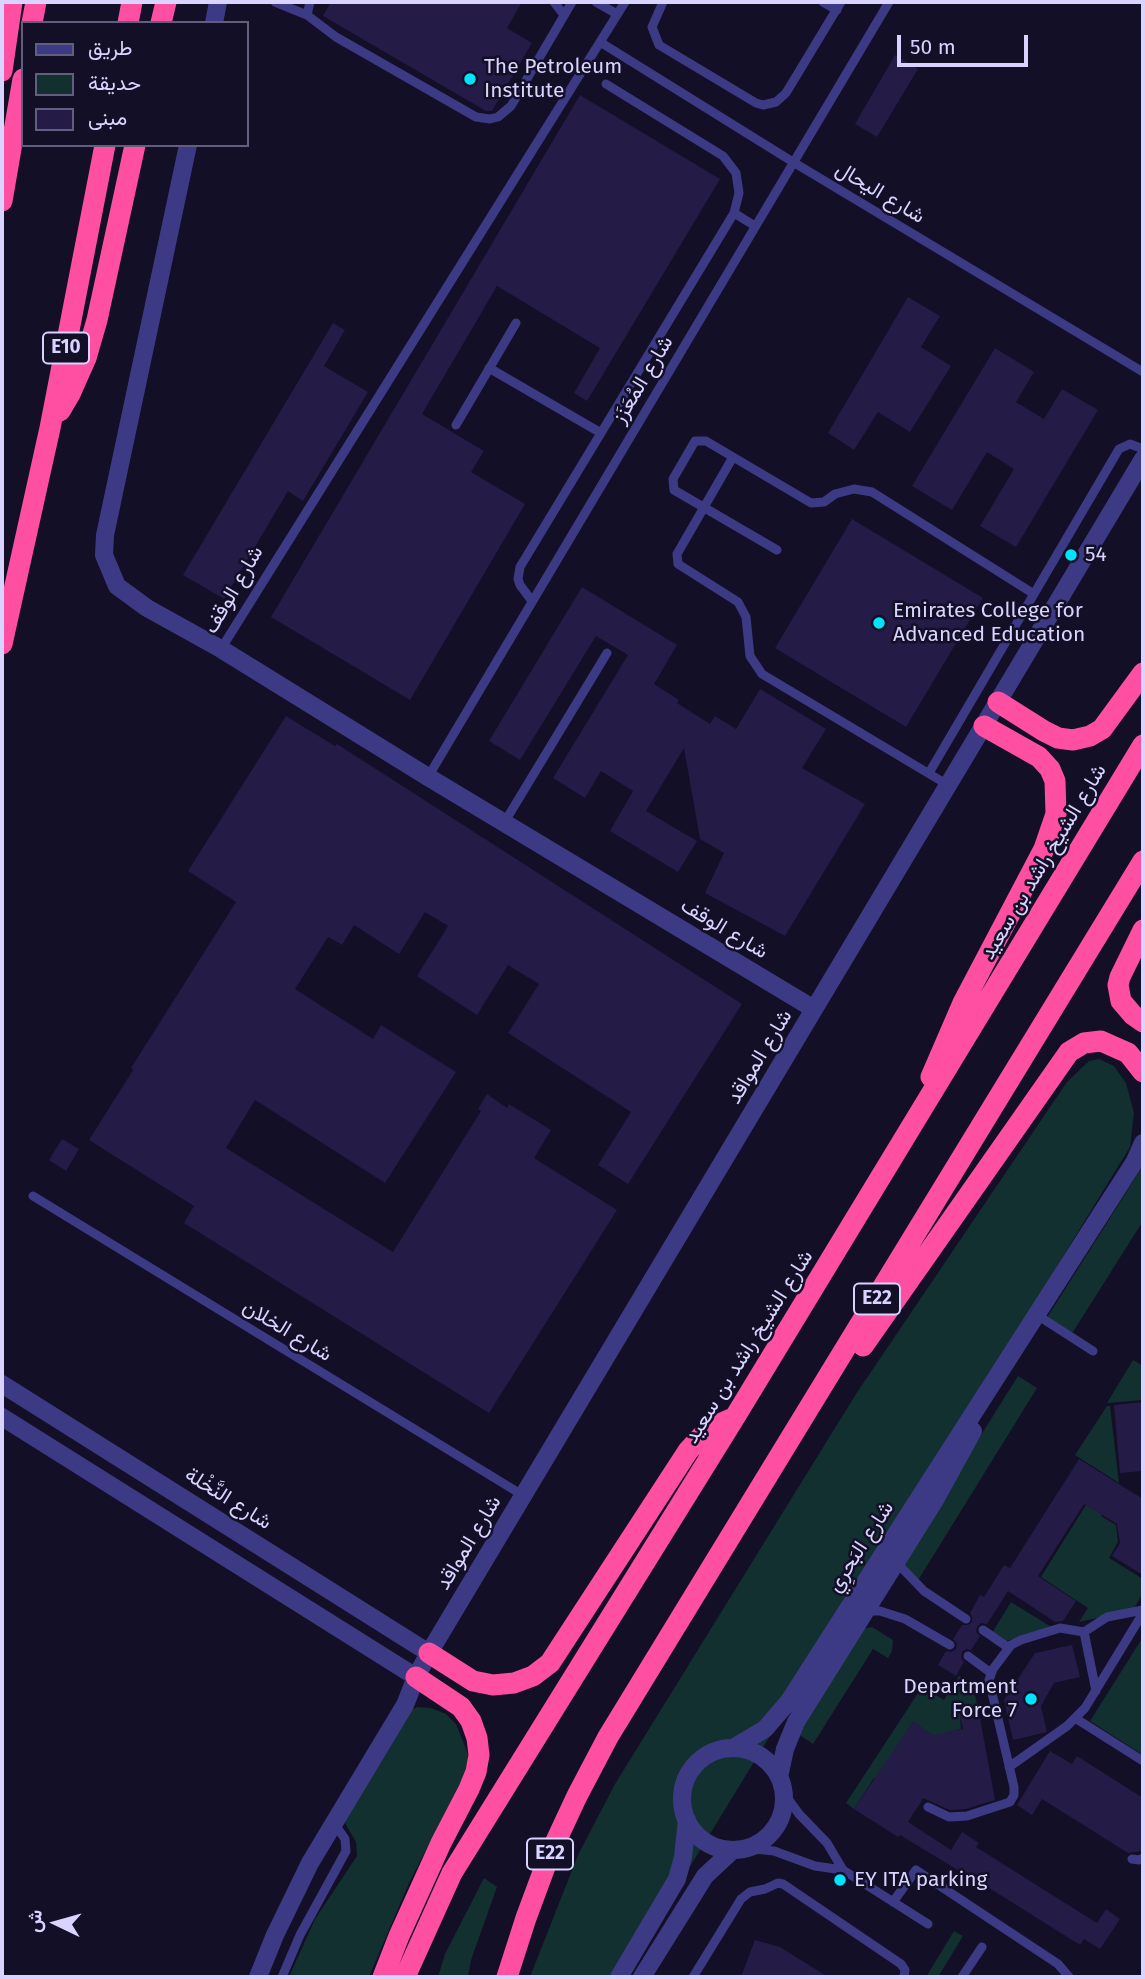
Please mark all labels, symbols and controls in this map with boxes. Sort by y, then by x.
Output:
legend [21,21,248,147]
scale bar [900,21,1031,65]
text: 50 m [910,34,956,60]
text: طريق [88,35,133,61]
place label: The Petroleum Institute [484,54,622,104]
text: حديقة [88,70,141,96]
marker: The Petroleum Institute [462,71,478,87]
text: مبنى [88,105,127,131]
street label: شارع اليحال [831,157,929,229]
road number: E10 [43,332,89,364]
street label: شارع المُعَزَز [607,332,679,428]
street label: شارع الوقف [199,542,269,638]
place label: 54 [1085,542,1107,568]
marker: 54 [1063,547,1079,563]
place label: Emirates College for Advanced Education [893,598,1085,648]
marker: Emirates College for Advanced Education [871,615,887,631]
street label: شارع الشيخ راشد بن سعيد [976,760,1112,964]
street label: شارع الوقف [676,893,772,965]
street label: شارع المواقد [722,1005,798,1109]
street label: شارع الشيخ راشد بن سعيد [679,1246,819,1448]
road number: E22 [854,1284,900,1315]
street label: شارع الخلان [238,1294,336,1368]
street label: شارع النَّخْلة [180,1462,276,1536]
street label: شارع المواقد [431,1491,507,1595]
street label: شارع البَحرِي [822,1497,900,1597]
place label: Department Force 7 [903,1674,1017,1724]
marker: Department Force 7 [1023,1691,1039,1707]
road number: E22 [527,1838,573,1870]
place label: EY ITA parking [854,1867,988,1893]
marker: EY ITA parking [832,1872,848,1888]
north arrow [21,1888,91,1958]
text: ش [22,1909,47,1934]

